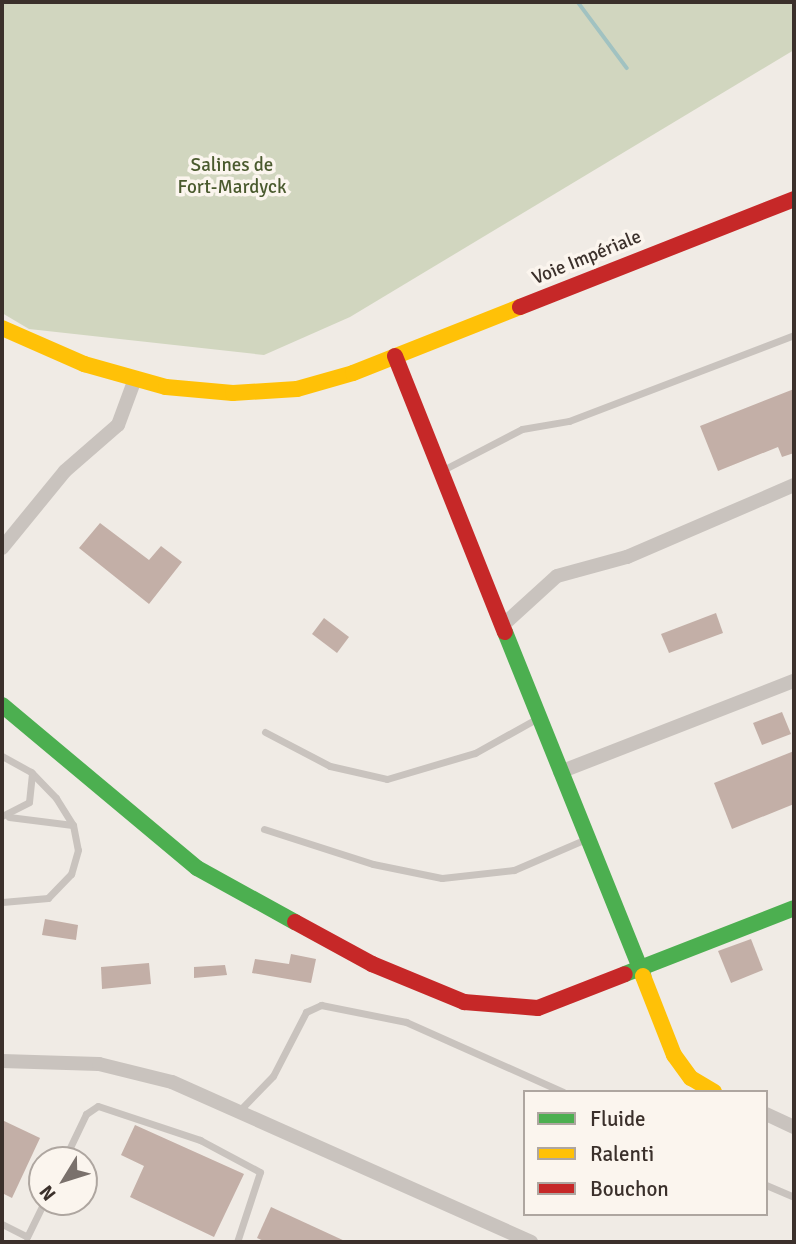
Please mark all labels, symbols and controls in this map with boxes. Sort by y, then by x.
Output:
park label: Salines de Fort-Mardyck [178,155,286,199]
street label: Voie Impériale [529,226,645,290]
legend [523,1090,768,1216]
text: Fluide [590,1106,646,1132]
text: Ralenti [590,1141,654,1167]
north arrow [28,1146,98,1216]
text: Bouchon [590,1176,669,1202]
text: N [35,1180,62,1205]

